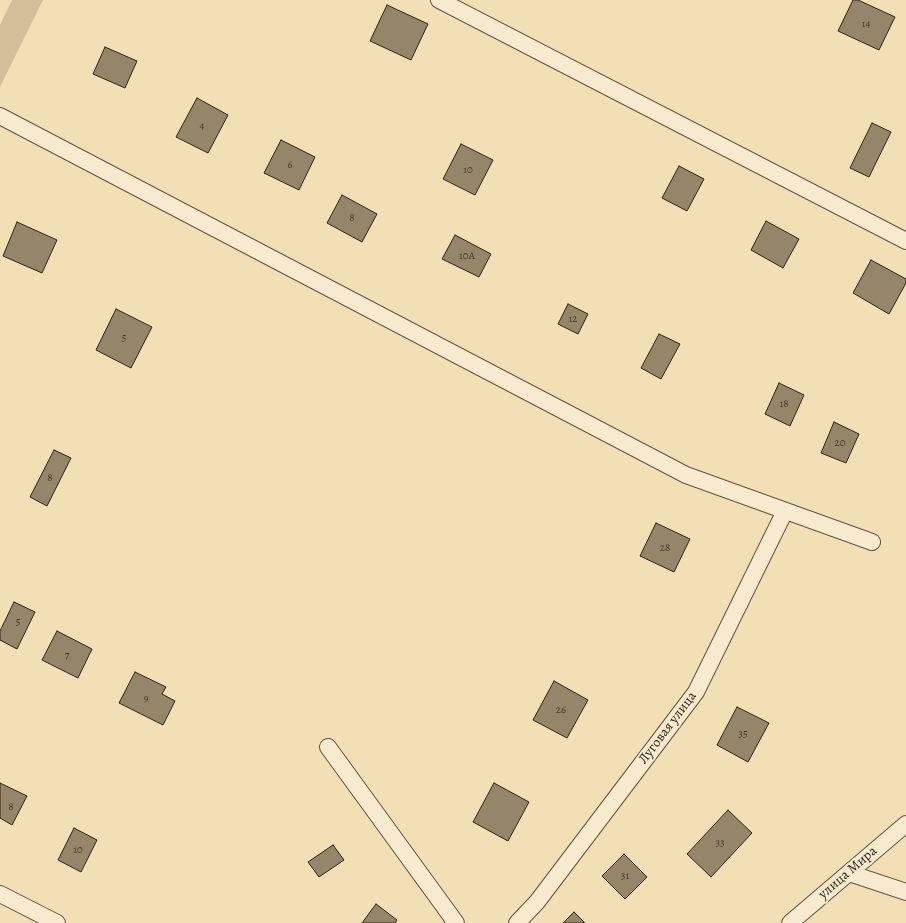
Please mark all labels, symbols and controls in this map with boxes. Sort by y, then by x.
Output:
house number: 14 [862,17,870,31]
house number: 4 [200,119,204,133]
house number: 6 [287,158,293,172]
house number: 10 [463,163,473,177]
house number: 8 [349,211,355,225]
house number: 10А [459,249,475,263]
house number: 12 [569,312,577,326]
house number: 5 [122,331,126,345]
house number: 18 [779,397,789,411]
house number: 20 [834,436,846,450]
house number: 8 [47,471,53,485]
house number: 28 [660,541,670,555]
house number: 5 [16,615,20,629]
house number: 7 [65,648,69,662]
street label: Луговая улица [635,688,701,768]
house number: 9 [143,691,149,705]
house number: 26 [556,703,566,717]
house number: 35 [738,727,748,741]
house number: 8 [8,800,14,814]
house number: 33 [715,836,725,850]
house number: 10 [73,843,83,857]
street label: улица Мира [815,843,881,903]
house number: 31 [621,869,629,883]

